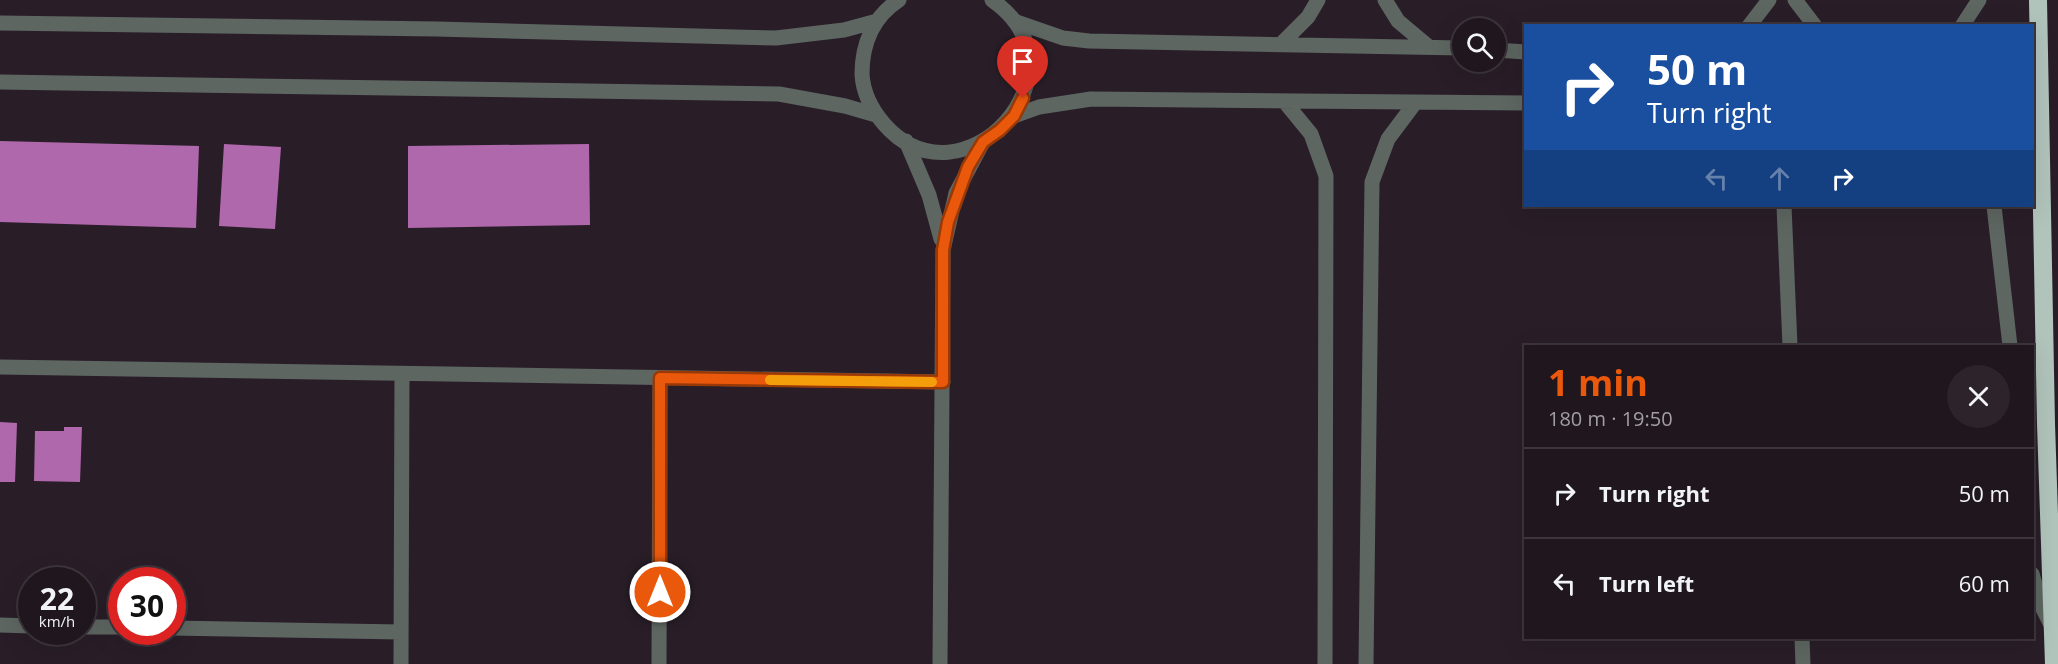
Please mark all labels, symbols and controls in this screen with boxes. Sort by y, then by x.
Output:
map controls [1452,18,1506,72]
button: search [1452,18,1506,72]
pin [997,36,1048,98]
text: 50 m [1647,40,1747,97]
icon: arrive [1006,45,1039,78]
icon: right [1548,48,1626,126]
text: Turn right [1647,94,1772,131]
icon: left [1700,162,1733,195]
icon: ahead [1763,162,1796,195]
icon: right [1826,162,1859,195]
text: 1 min [1548,358,1648,407]
button: close [1947,365,2010,428]
text: 180 m · 19:50 [1548,405,1673,432]
icon: right [1548,477,1581,510]
text: Turn right [1599,478,1710,508]
text: 50 m [1959,478,2010,508]
position arrow [628,560,692,624]
speed limit sign: 30 [108,567,186,645]
icon: left [1548,567,1581,600]
text: Turn left [1599,568,1694,598]
text: 60 m [1959,568,2010,598]
text: 22 [40,578,74,619]
text: km/h [39,611,75,631]

